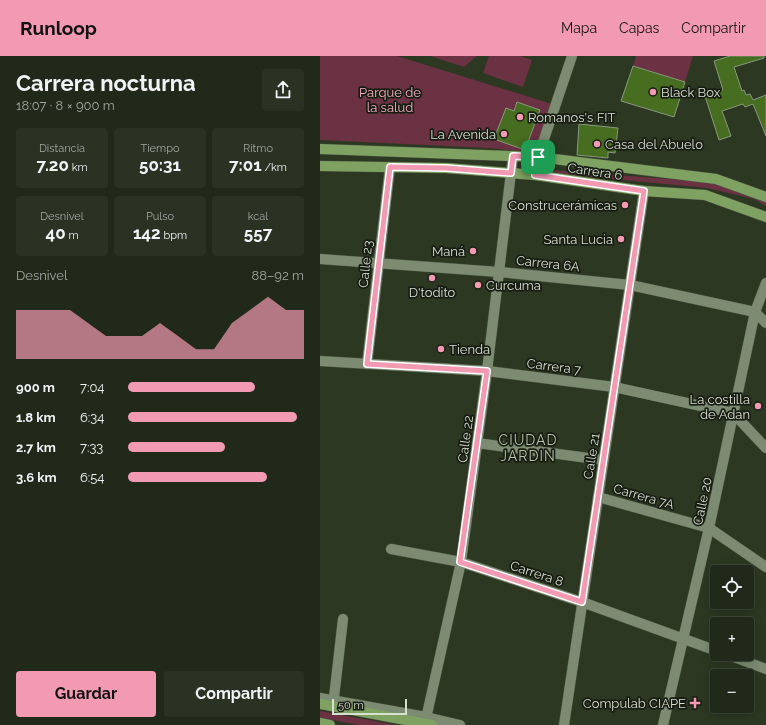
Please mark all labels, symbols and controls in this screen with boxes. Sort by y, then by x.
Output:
text: Runloop [20,17,97,39]
text: Mapa [561,20,597,36]
text: Capas [619,20,659,36]
text: Compartir [681,20,746,36]
button: share [262,69,304,111]
text: Carrera nocturna [16,70,196,96]
park label: Parque de la salud [359,85,421,115]
place label: Black Box [661,85,721,100]
marker: Black Box [648,87,658,97]
text: 18:07 · 8 × 900 m [16,98,115,113]
place label: Romanos's FIT [528,110,616,125]
marker: Romanos's FIT [515,112,525,122]
place label: La Avenida [430,127,496,142]
marker: La Avenida [499,129,509,139]
place label: Casa del Abuelo [605,137,703,152]
marker: Casa del Abuelo [592,139,602,149]
pin [521,140,555,174]
text: Distancia [39,142,85,155]
text: Tiempo [140,142,180,155]
text: Ritmo [243,142,273,155]
icon: arrive [527,146,549,168]
text: 7.20 [36,155,69,175]
text: 50:31 [139,155,181,175]
text: 7:01 [229,155,262,175]
street label: Carrera 6 [566,160,624,183]
text: km [69,161,88,174]
text: /km [262,161,287,174]
place label: Construcerámicas [508,198,617,213]
marker: Construcerámicas [620,200,630,210]
text: Desnivel [40,210,84,223]
text: Pulso [146,210,174,223]
text: kcal [248,210,268,223]
text: 40 [45,223,66,243]
text: 142 [133,223,161,243]
text: 557 [244,223,272,243]
text: m [66,229,79,242]
text: bpm [161,229,187,242]
place label: Santa Lucia [543,232,613,247]
marker: Santa Lucia [616,234,626,244]
street label: Calle 23 [356,239,375,289]
place label: Maná [432,244,465,259]
marker: Maná [468,246,478,256]
street label: Carrera 6A [515,253,581,274]
text: Desnivel [16,268,67,283]
text: 88–92 m [252,268,304,283]
marker: D'todito [427,273,437,283]
place label: Curcuma [486,278,541,293]
marker: Curcuma [473,280,483,290]
place label: D'todito [409,285,456,300]
place label: Tienda [449,342,490,357]
marker: Tienda [436,344,446,354]
street label: Carrera 7 [526,356,582,377]
text: 900 m [16,380,55,395]
text: 7:04 [80,380,104,395]
place label: La costilla de Adan [690,392,750,422]
marker: La costilla de Adan [753,401,763,411]
text: 1.8 km [16,410,56,425]
text: 6:34 [80,410,104,425]
street label: Calle 22 [455,414,476,464]
district label: CIUDAD JARDIN [499,432,557,464]
street label: Calle 21 [580,432,603,480]
text: 2.7 km [16,440,56,455]
text: 7:33 [80,440,103,455]
text: 3.6 km [16,470,57,485]
text: 6:54 [80,470,104,485]
street label: Calle 20 [690,476,715,527]
street label: Carrera 7A [612,481,676,512]
street label: Carrera 8 [508,558,566,589]
map controls [710,565,754,713]
button: locate [710,565,754,609]
button: + [710,617,754,661]
button: − [710,669,754,713]
button: Guardar [16,671,156,717]
button: Compartir [164,671,304,717]
place label: Compulab CIAPE [583,696,686,711]
scale bar [332,697,407,716]
marker: Compulab CIAPE [689,697,701,709]
text: 50 m [338,699,364,712]

